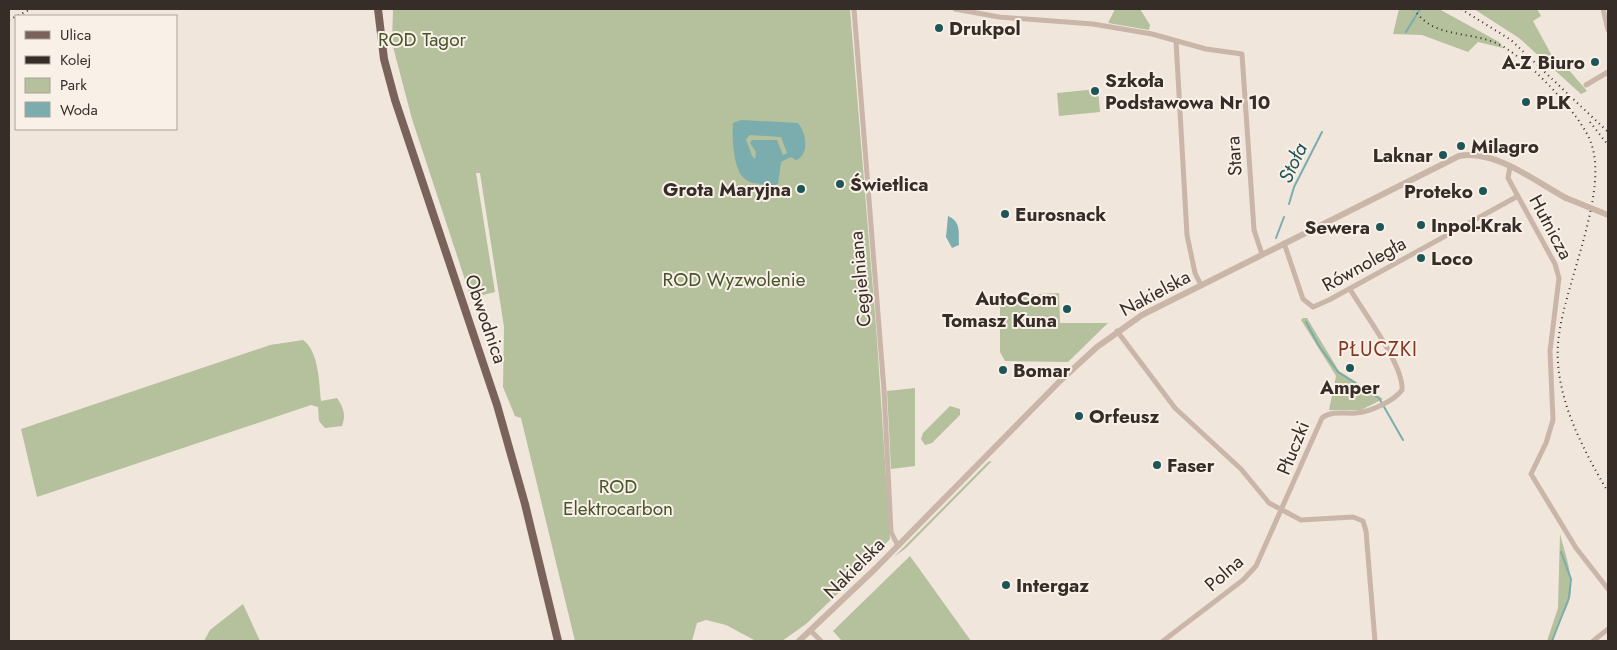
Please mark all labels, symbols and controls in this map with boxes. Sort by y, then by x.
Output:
legend [15,15,178,130]
place label: Drukpol [949,15,1021,42]
marker: Drukpol [933,22,945,34]
text: Ulica [60,24,91,46]
park label: ROD Tagor [378,26,467,53]
text: Kolej [60,49,91,71]
place label: A-Z Biuro [1501,49,1585,76]
marker: A-Z Biuro [1589,56,1601,68]
place label: Szkoła Podstawowa Nr 10 [1105,67,1270,116]
text: Park [60,74,87,96]
marker: Szkoła Podstawowa Nr 10 [1089,85,1101,97]
place label: PLK [1536,89,1572,116]
marker: PLK [1520,96,1532,108]
text: Woda [60,99,98,121]
place label: Milagro [1471,133,1539,160]
street label: Stara [1219,135,1249,177]
water label: Stoła [1271,138,1315,188]
marker: Milagro [1455,140,1467,152]
place label: Laknar [1373,142,1433,169]
marker: Laknar [1437,149,1449,161]
place label: Świetlica [850,171,929,198]
place label: Grota Maryjna [663,176,791,203]
marker: Świetlica [834,178,846,190]
place label: Proteko [1404,178,1473,205]
marker: Grota Maryjna [795,183,807,195]
marker: Proteko [1477,185,1489,197]
street label: Hutnicza [1523,190,1579,264]
place label: Eurosnack [1015,201,1106,228]
marker: Eurosnack [999,208,1011,220]
place label: Inpol-Krak [1431,212,1523,239]
place label: Sewera [1304,214,1370,241]
marker: Inpol-Krak [1415,219,1427,231]
marker: Sewera [1374,221,1386,233]
street label: Cegielniana [842,230,878,328]
street label: Równoległa [1317,230,1411,298]
place label: Loco [1431,245,1473,272]
marker: Loco [1415,252,1427,264]
street label: Nakielska [1115,263,1195,323]
park label: ROD Wyzwolenie [663,266,806,293]
street label: Obwodnica [458,271,514,367]
place label: AutoCom Tomasz Kuna [942,285,1057,334]
marker: AutoCom Tomasz Kuna [1061,303,1073,315]
district label: PŁUCZKI [1338,335,1418,364]
place label: Bomar [1013,357,1071,384]
marker: Amper [1344,362,1356,374]
marker: Bomar [997,364,1009,376]
place label: Amper [1319,374,1380,401]
place label: Orfeusz [1089,403,1159,430]
marker: Orfeusz [1073,410,1085,422]
street label: Płuczki [1270,417,1316,479]
place label: Faser [1167,452,1215,479]
marker: Faser [1151,459,1163,471]
park label: ROD Elektrocarbon [563,473,673,522]
street label: Nakielska [817,531,891,605]
street label: Polna [1199,548,1249,598]
place label: Intergaz [1016,572,1089,599]
marker: Intergaz [1000,579,1012,591]

